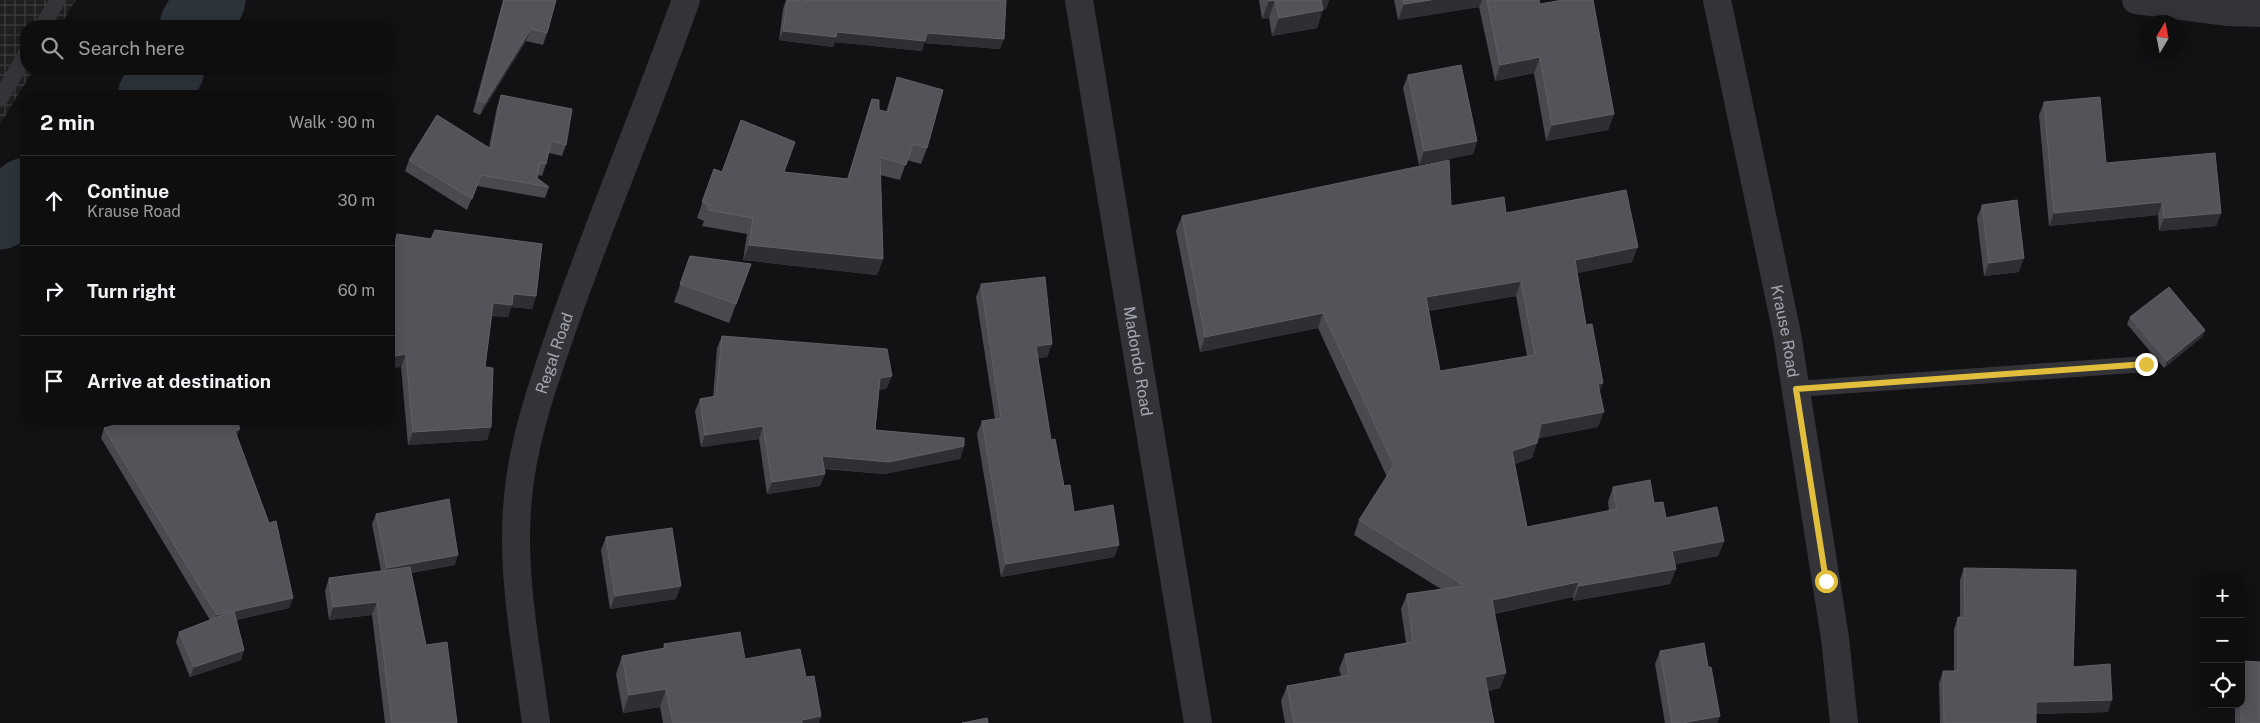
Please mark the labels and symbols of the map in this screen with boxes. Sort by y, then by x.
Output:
north arrow [2140,15,2185,60]
street label: Krause Road [1767,283,1803,379]
street label: Madondo Road [1120,305,1156,418]
street label: Regal Road [532,310,577,396]
route end [2135,353,2158,376]
route start [1815,570,1838,593]

